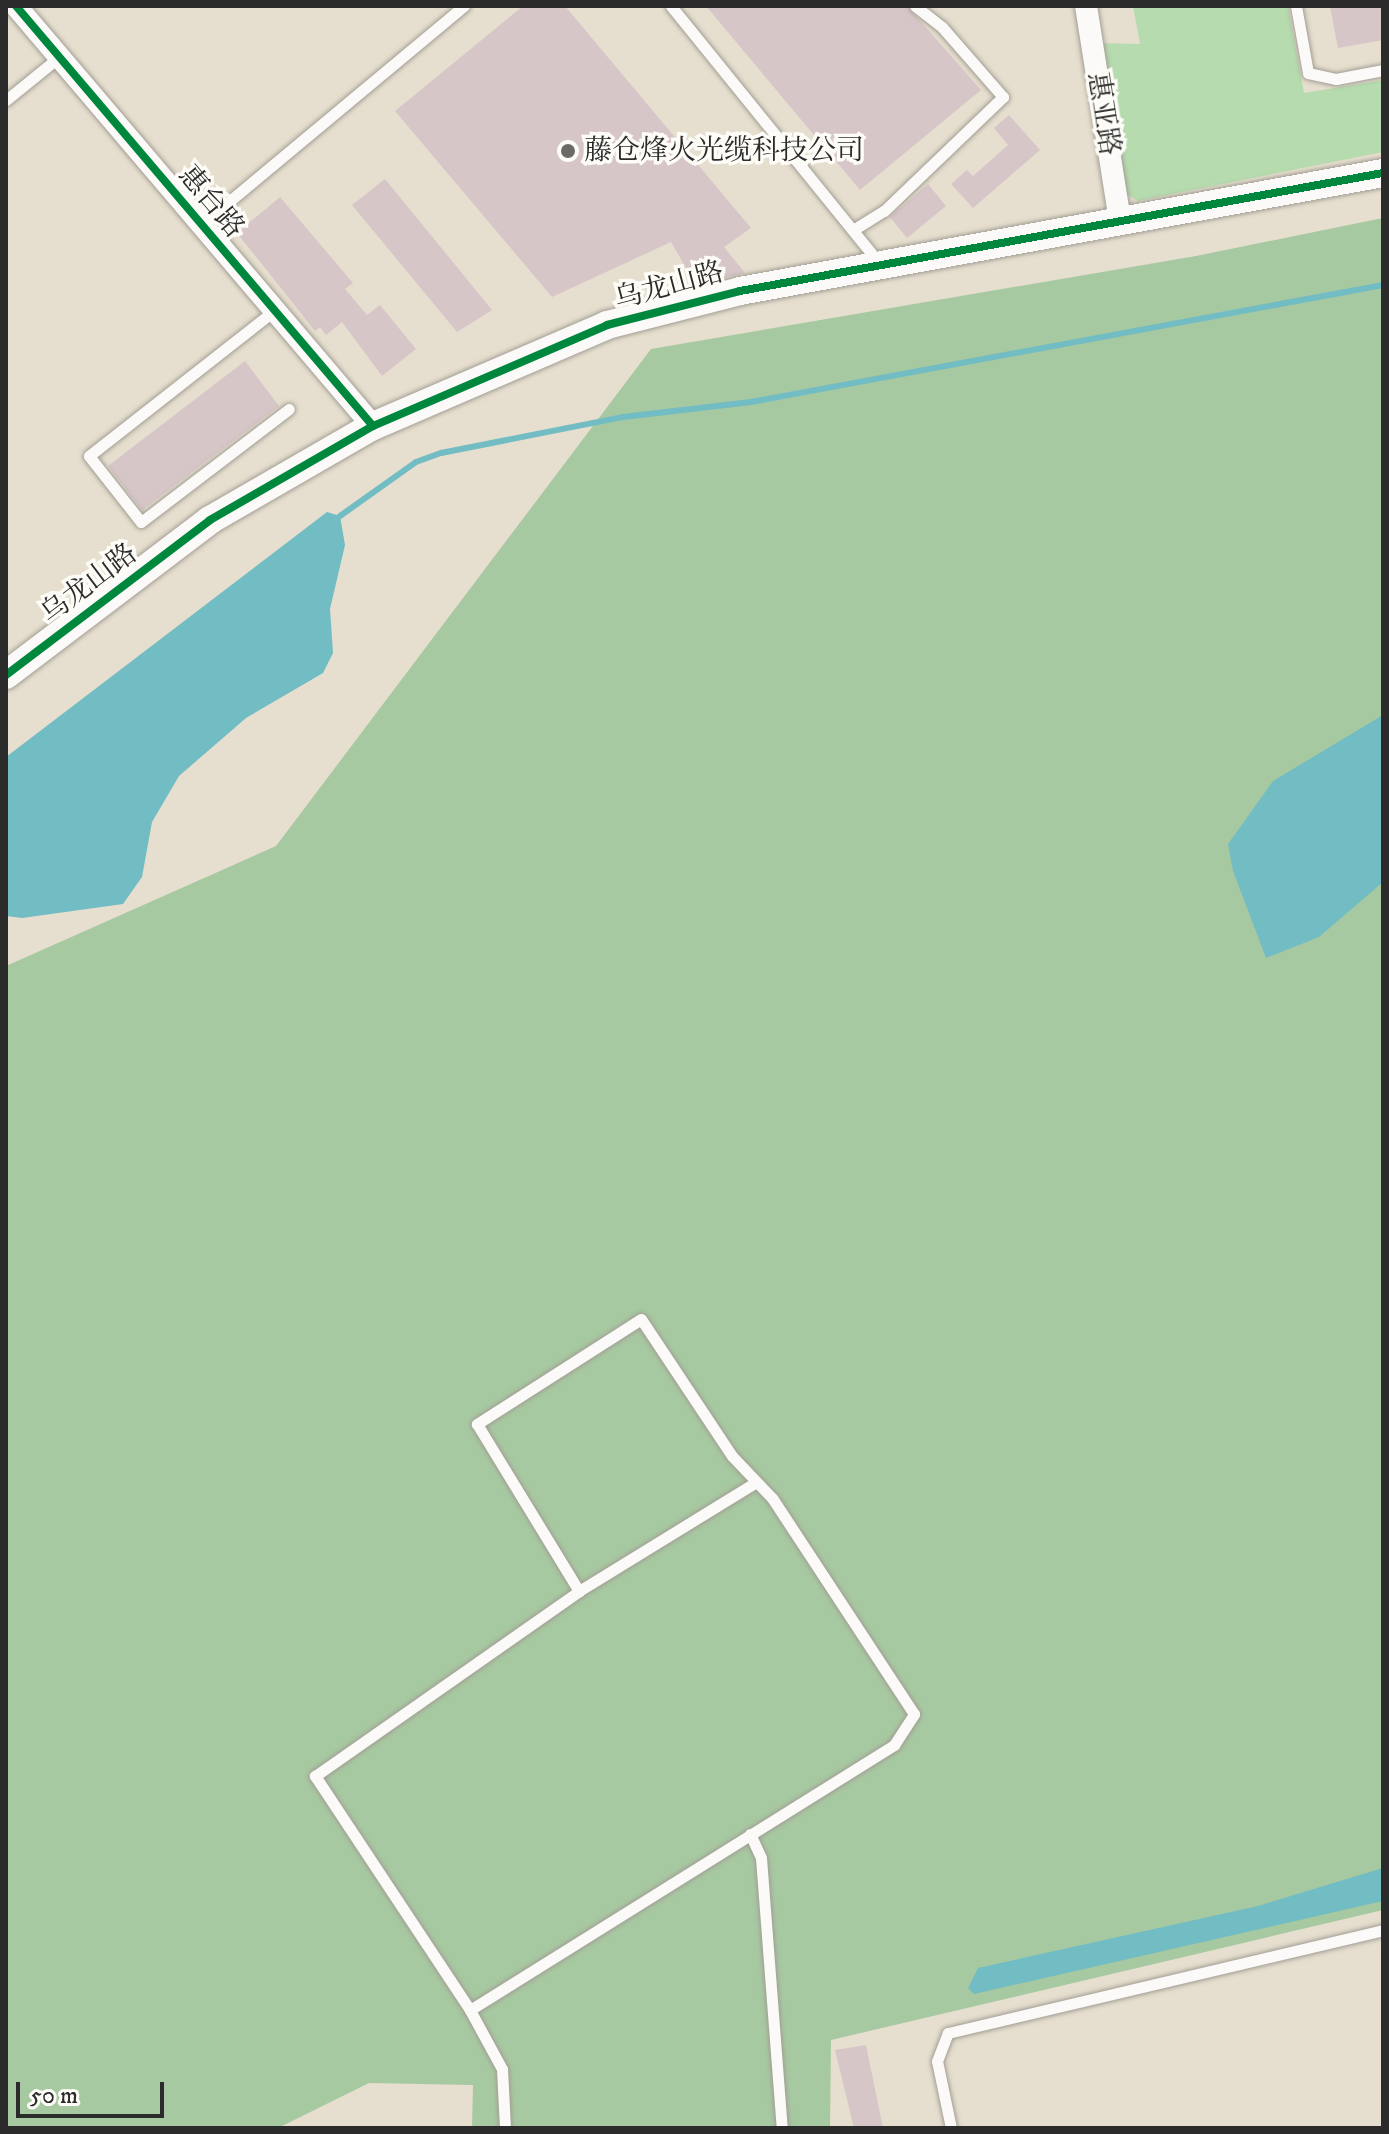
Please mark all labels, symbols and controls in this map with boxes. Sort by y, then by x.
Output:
street label: 惠亚路 [1080,70,1126,158]
place label: 藤仓烽火光缆科技公司 [584,134,864,168]
marker: 藤仓烽火光缆科技公司 [559,142,577,160]
street label: 惠台路 [171,159,251,245]
street label: 乌龙山路 [611,255,727,317]
street label: 乌龙山路 [34,537,144,631]
scale bar [20,2066,168,2116]
text: 50 m [30,2081,78,2111]

